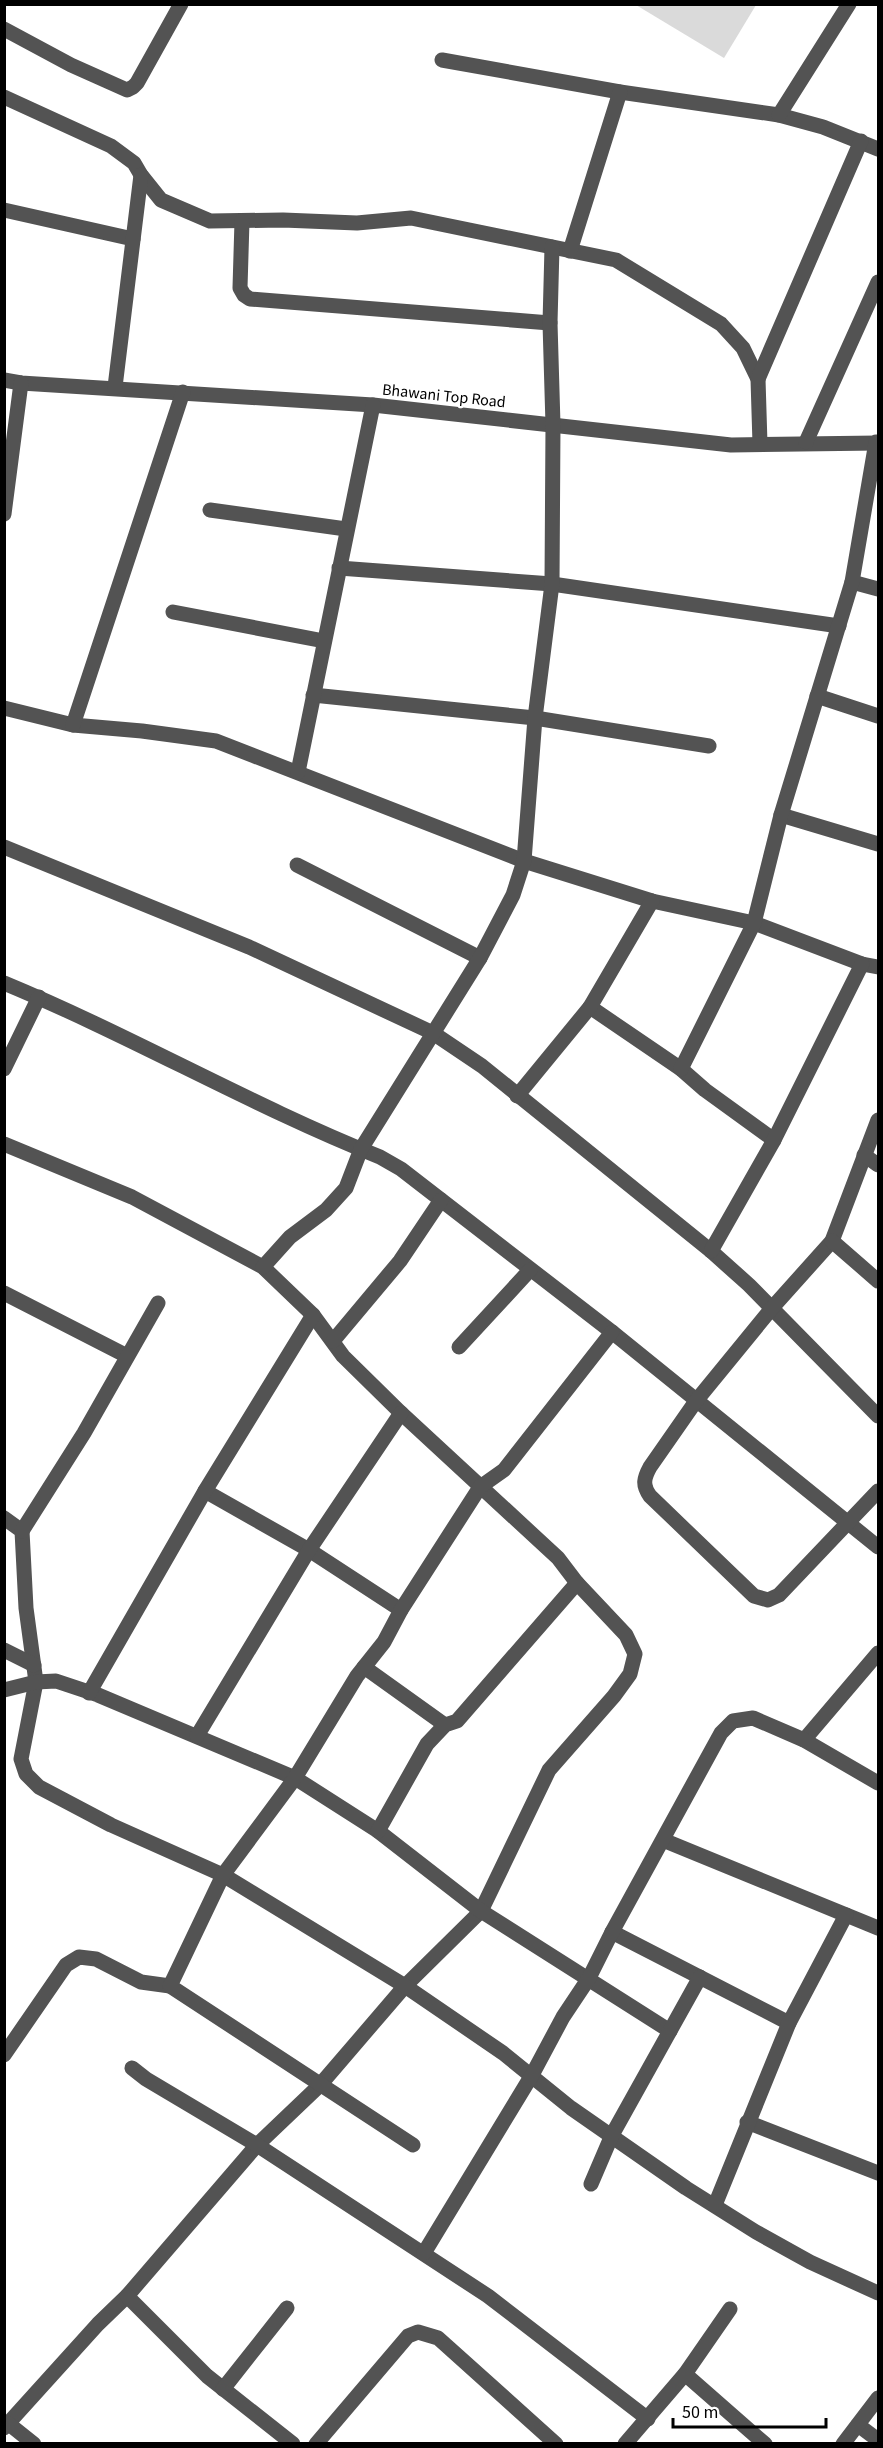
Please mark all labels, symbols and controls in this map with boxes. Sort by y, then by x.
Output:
street label: Bhawani Top Road [381,379,507,413]
scale bar [673,2391,826,2429]
text: 50 m [682,2400,718,2425]

